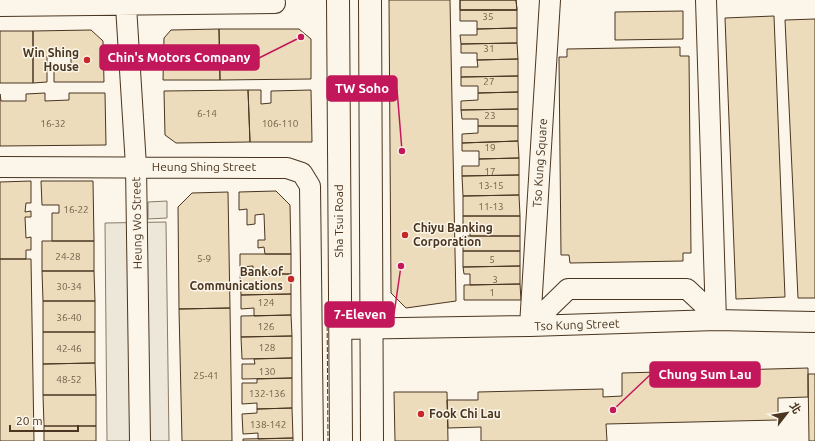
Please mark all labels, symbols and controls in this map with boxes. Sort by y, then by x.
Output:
house number: 35 [482,11,494,22]
house number: 31 [483,43,495,54]
callout: Chin's Motors Company [100,45,259,70]
place label: Win Shing House [23,46,79,73]
text: Chin's Motors Company [108,50,251,64]
marker: Win Shing House [82,55,92,65]
callout: TW Soho [327,76,397,101]
house number: 27 [483,76,495,87]
text: TW Soho [335,81,389,95]
house number: 6-14 [197,108,217,119]
house number: 23 [484,110,496,121]
house number: 16-32 [40,118,66,129]
house number: 106-110 [262,118,299,129]
street label: Tso Kung Square [530,118,549,208]
house number: 19 [484,142,496,153]
street label: Heung Shing Street [152,160,256,173]
house number: 17 [484,166,496,177]
street label: Heung Wo Street [129,176,144,269]
house number: 13-15 [478,180,504,191]
street label: Sha Tsui Road [332,184,345,258]
house number: 11-13 [478,201,504,212]
house number: 16-22 [63,204,89,215]
place label: Chiyu Banking Corporation [413,221,493,248]
marker: Chiyu Banking Corporation [400,230,410,240]
house number: 24-28 [55,251,81,262]
house number: 5-9 [197,253,211,264]
house number: 5 [489,254,495,265]
place label: Bank of Communications [190,265,284,292]
marker: Bank of Communications [286,274,296,284]
house number: 3 [492,274,498,285]
house number: 30-34 [56,281,82,292]
house number: 1 [489,287,495,298]
house number: 124 [258,297,275,308]
callout: 7-Eleven [325,302,394,327]
text: 7-Eleven [334,307,386,321]
house number: 36-40 [56,312,82,323]
street label: Tso Kung Street [534,317,620,332]
house number: 126 [258,321,275,332]
house number: 128 [259,342,276,353]
house number: 42-46 [56,343,82,354]
callout: Chung Sum Lau [650,362,760,387]
house number: 130 [259,366,276,377]
text: Chung Sum Lau [658,367,752,381]
house number: 25-41 [193,370,219,381]
house number: 48-52 [56,374,82,385]
house number: 132-136 [249,388,286,399]
north arrow [767,393,807,433]
text: 北 [788,400,804,416]
scale bar [10,407,78,433]
place label: Fook Chi Lau [429,407,501,420]
marker: Fook Chi Lau [416,409,426,419]
text: 20 m [16,414,43,427]
house number: 138-142 [250,419,286,430]

